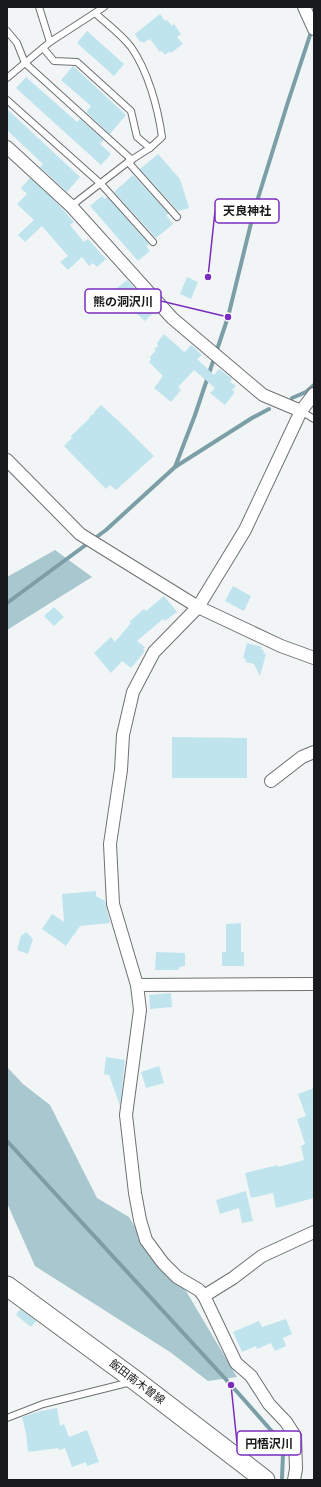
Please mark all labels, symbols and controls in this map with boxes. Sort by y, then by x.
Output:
callout: 天良神社 [215,199,279,223]
text: 天良神社 [223,204,271,218]
callout: 熊の洞沢川 [85,289,161,313]
text: 熊の洞沢川 [93,295,153,309]
street label: 飯田南木曽線 [107,1357,167,1407]
callout: 円悟沢川 [237,1431,301,1455]
text: 円悟沢川 [245,1437,293,1451]

